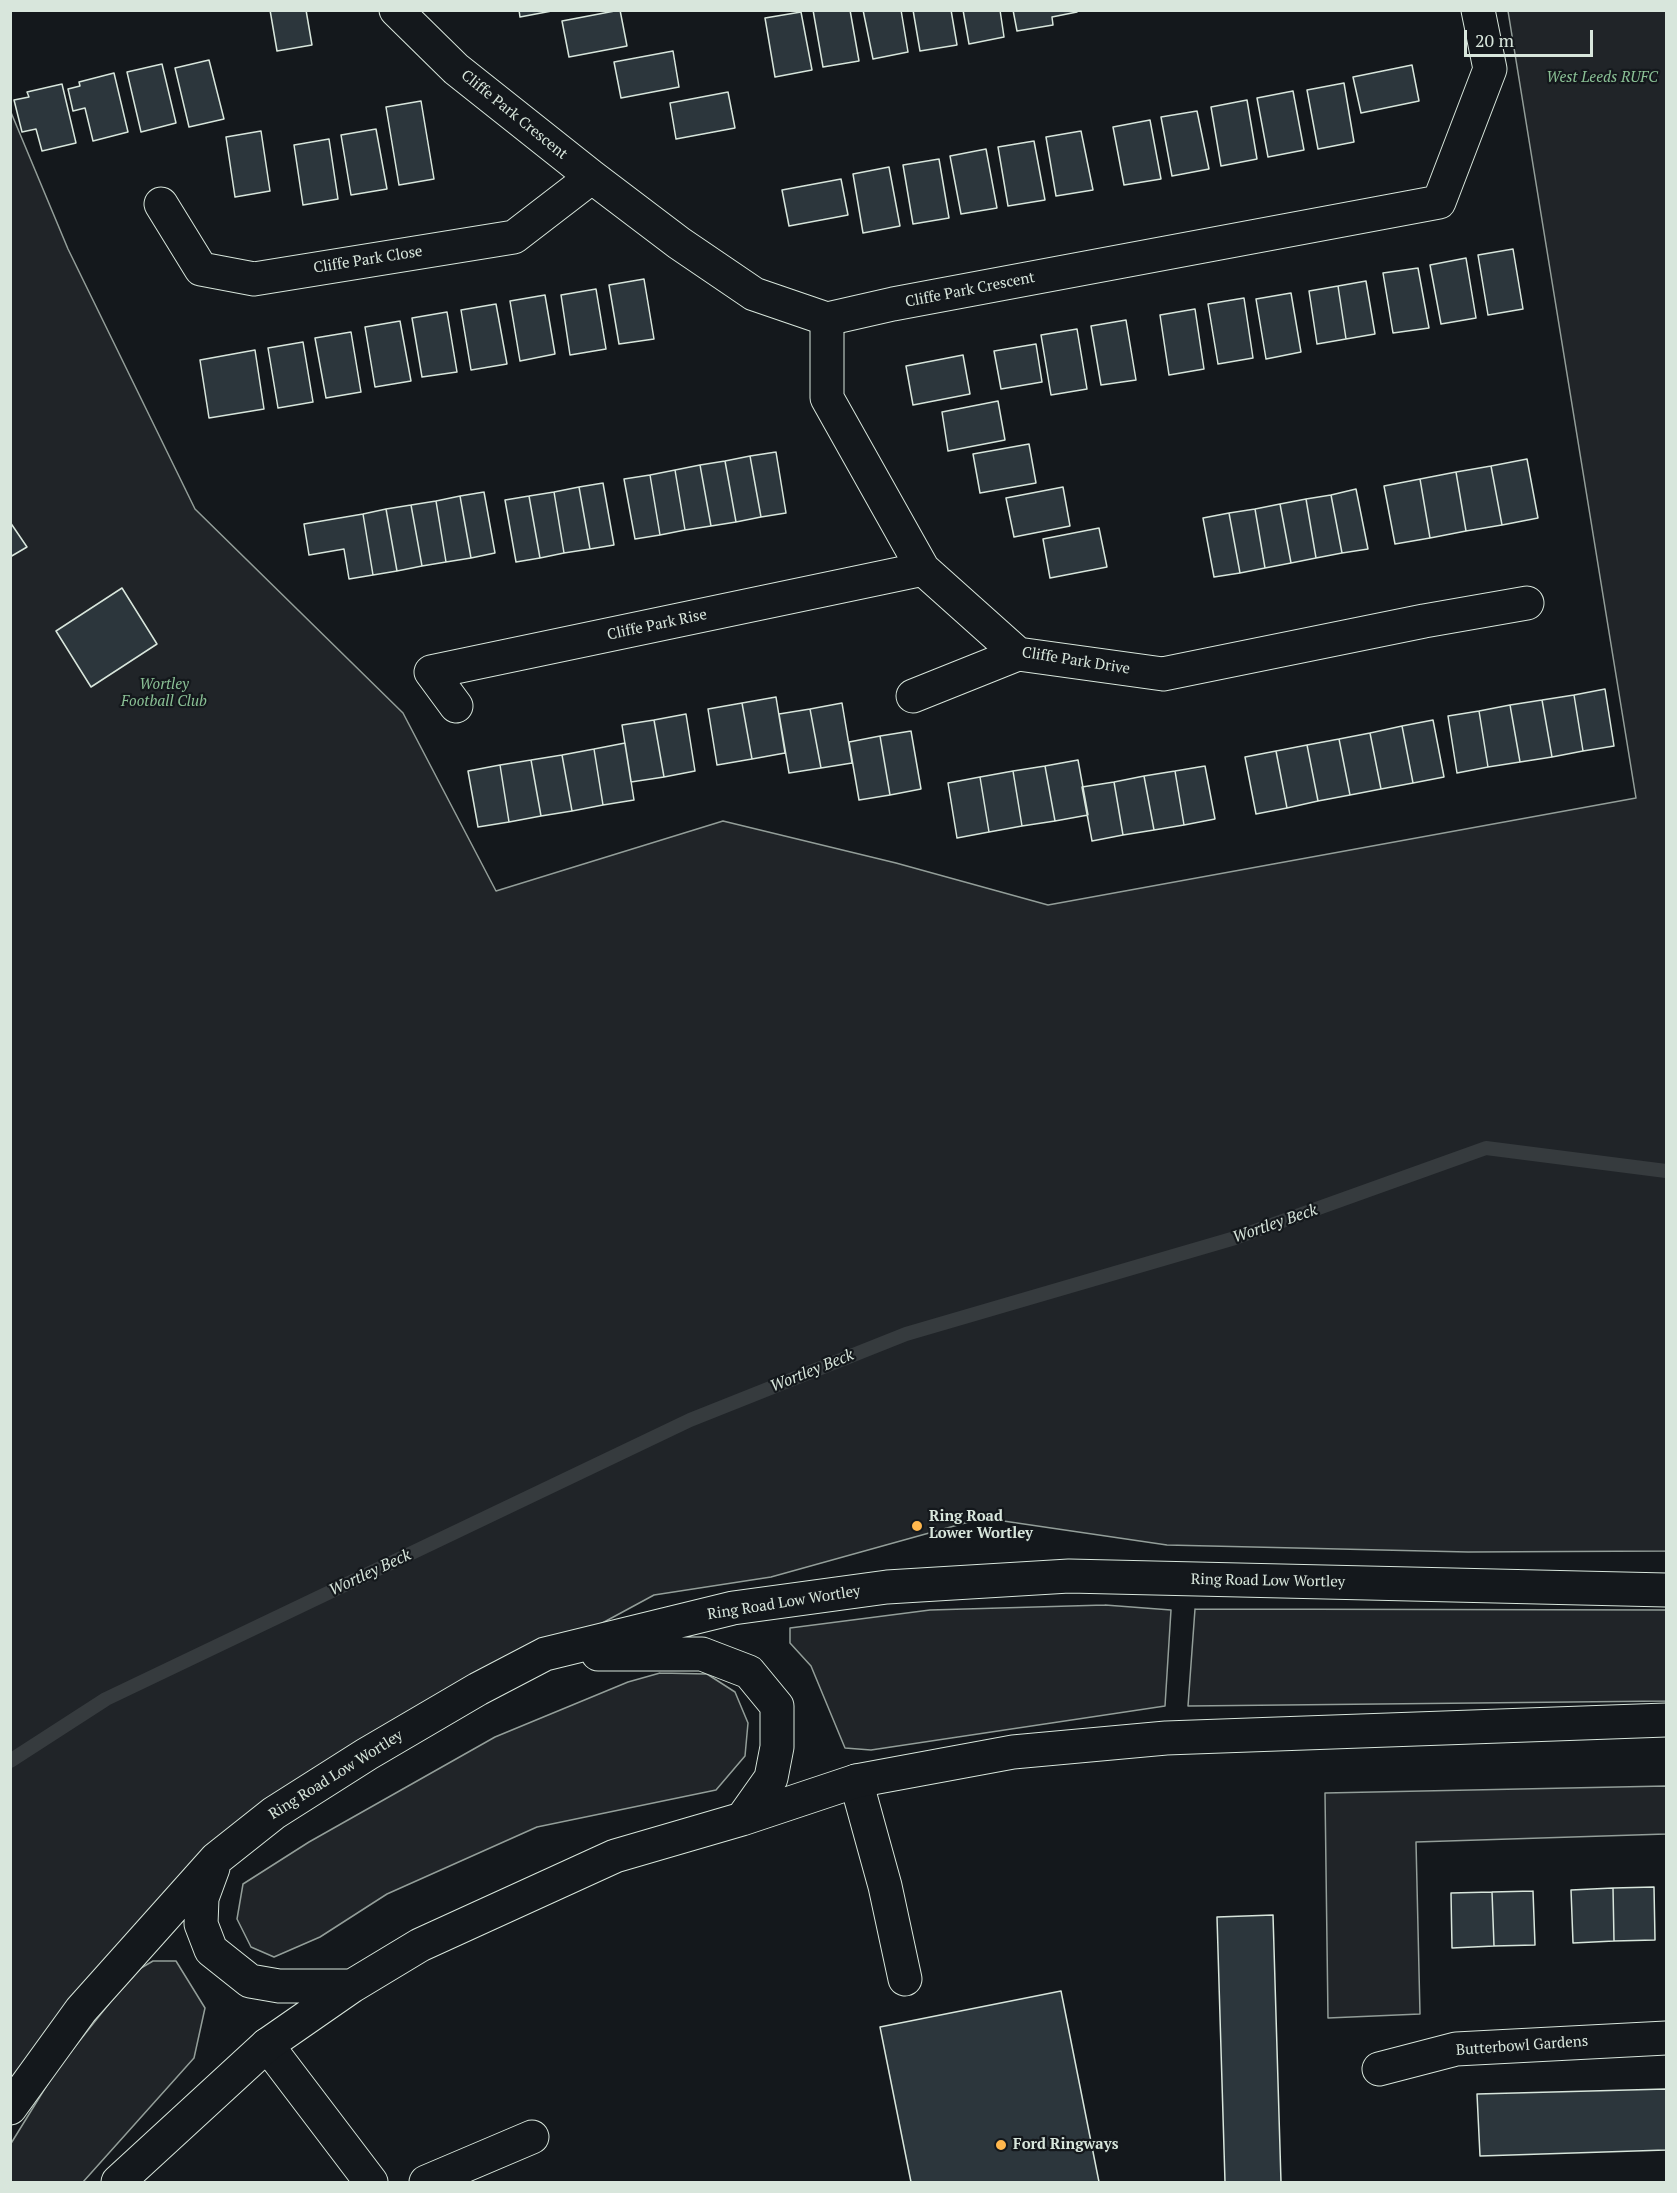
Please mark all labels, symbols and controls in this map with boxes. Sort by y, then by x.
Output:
scale bar [1467,18,1596,56]
text: 20 m [1475,28,1514,52]
street label: Cliffe Park Crescent [457,67,571,163]
park label: West Leeds RUFC [1546,69,1658,87]
street label: Cliffe Park Close [312,243,424,277]
street label: Cliffe Park Crescent [904,269,1036,311]
street label: Cliffe Park Rise [605,606,709,644]
street label: Cliffe Park Drive [1021,644,1131,678]
park label: Wortley Football Club [121,676,207,711]
water label: Wortley Beck [1230,1201,1320,1247]
water label: Wortley Beck [767,1346,857,1396]
place label: Ring Road Lower Wortley [929,1508,1033,1543]
marker: Ring Road Lower Wortley [910,1519,924,1533]
water label: Wortley Beck [326,1546,414,1600]
street label: Ring Road Low Wortley [1191,1571,1345,1591]
street label: Ring Road Low Wortley [706,1582,862,1624]
street label: Ring Road Low Wortley [266,1726,406,1824]
street label: Butterbowl Gardens [1455,2032,1589,2060]
place label: Ford Ringways [1013,2136,1118,2154]
marker: Ford Ringways [994,2138,1008,2152]

